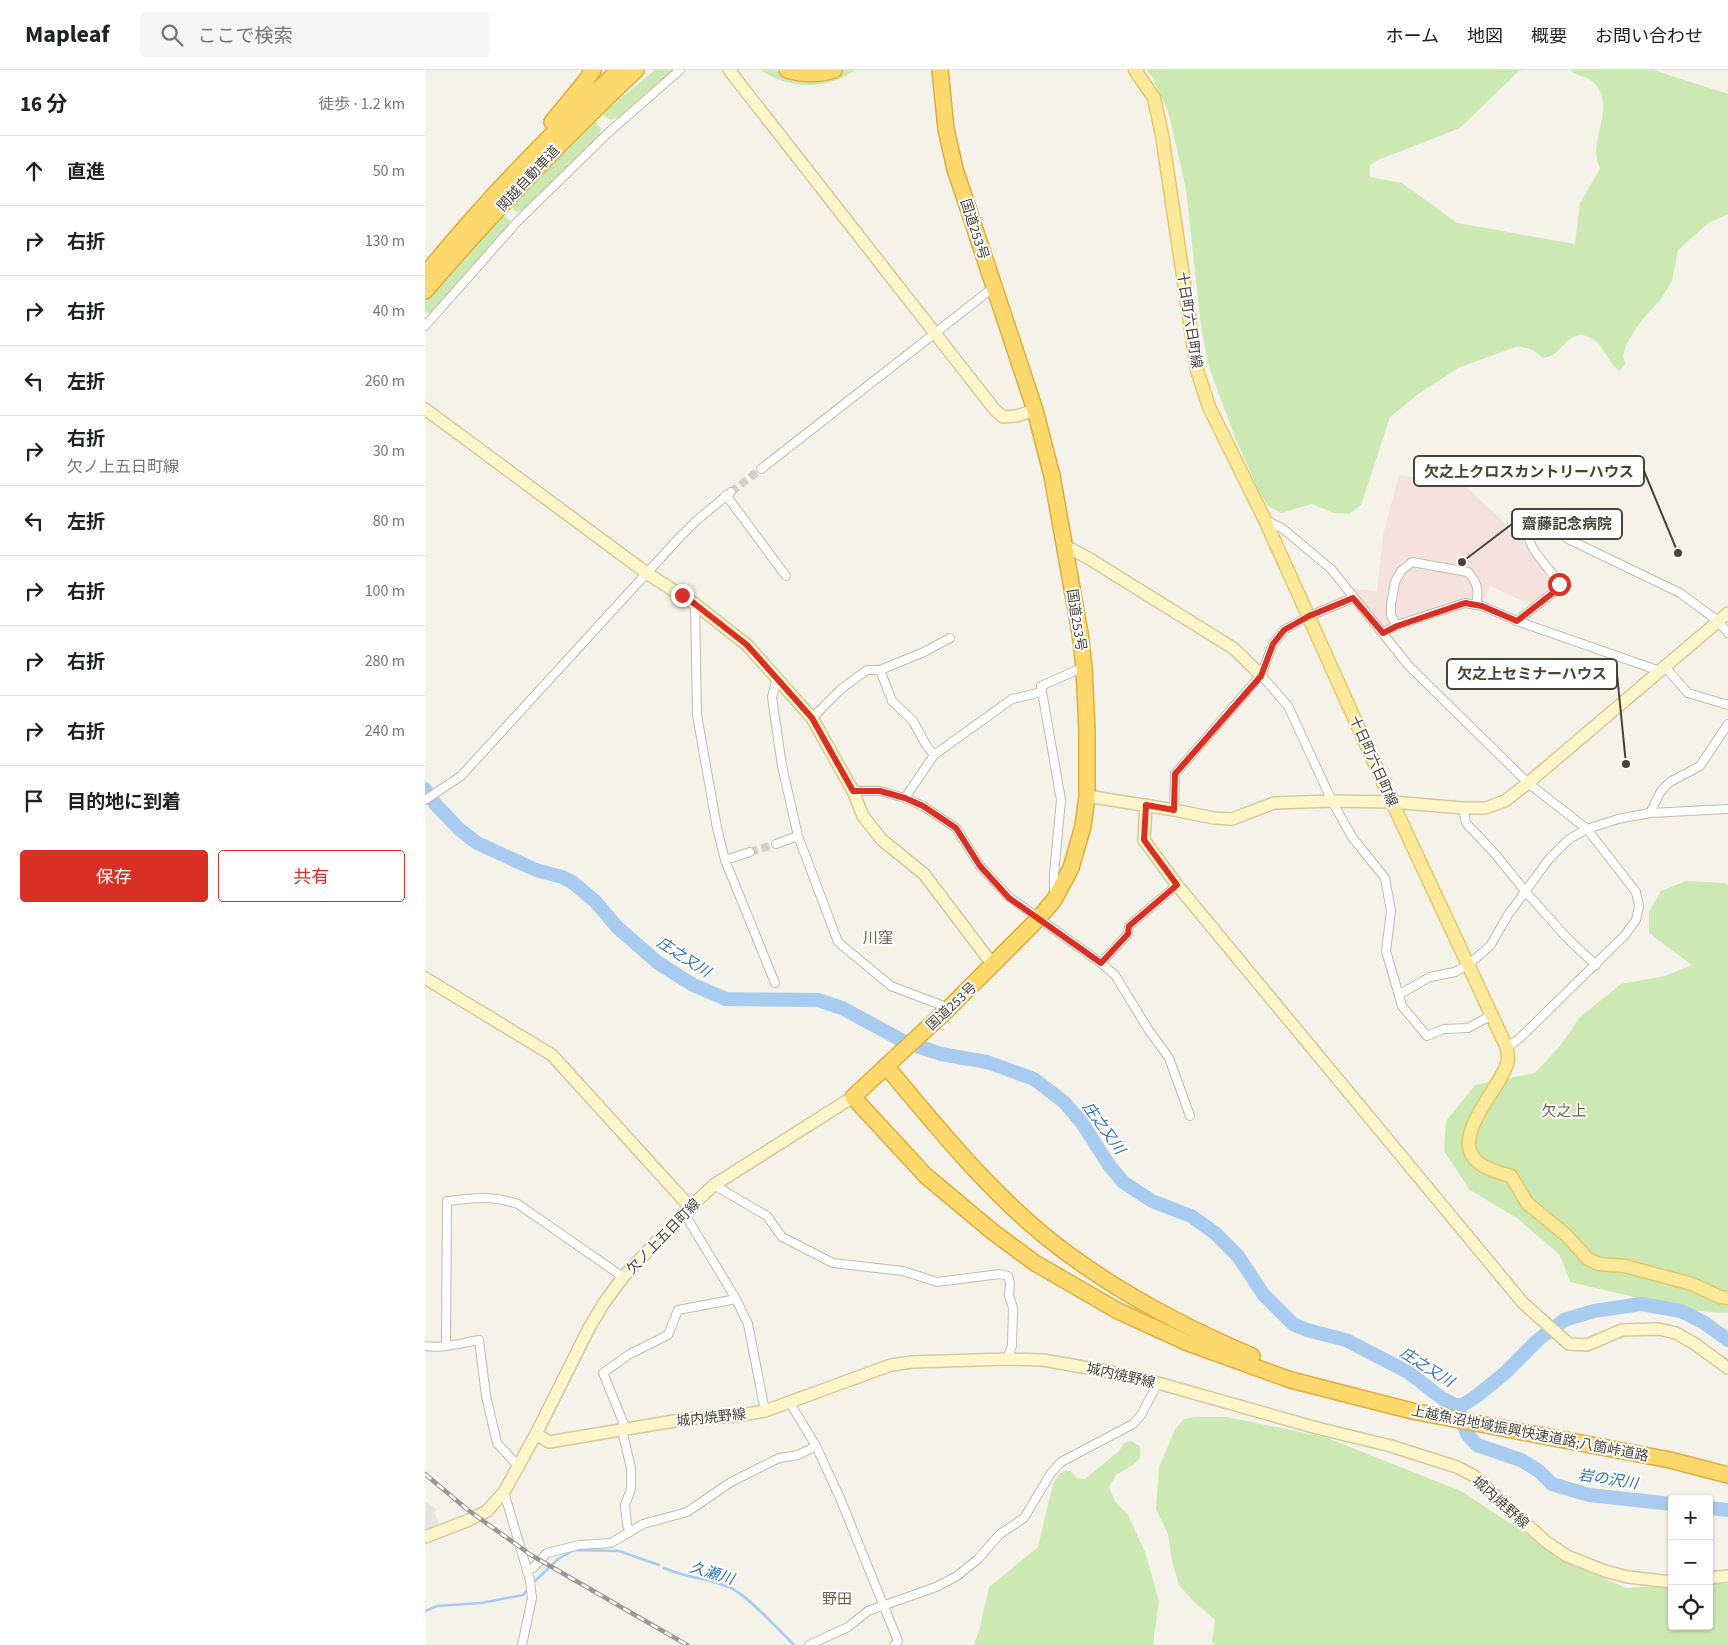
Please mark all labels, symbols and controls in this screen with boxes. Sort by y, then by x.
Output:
search box [140,12,490,57]
text: Mapleaf [25,17,110,52]
icon: search [158,21,186,49]
text: ここで検索 [198,23,293,50]
text: ホーム [1386,24,1439,49]
text: 地図 [1467,24,1503,49]
text: 概要 [1531,24,1567,49]
text: お問い合わせ [1595,24,1703,49]
text: 16 分 [20,89,67,119]
text: 徒歩 · 1.2 km [318,93,405,115]
street label: 関越自動車道 [493,141,565,216]
icon: ahead [20,157,48,185]
text: 直進 [67,159,105,186]
text: 50 m [373,160,405,182]
street label: 国道253号 [955,196,993,262]
icon: right [20,227,48,255]
text: 右折 [67,229,105,256]
text: 130 m [365,230,405,252]
street label: 十日町六日町線 [1171,270,1207,370]
icon: right [20,297,48,325]
text: 右折 [67,299,105,326]
text: 40 m [373,300,405,322]
icon: left [20,367,48,395]
text: 左折 [67,369,105,396]
text: 260 m [365,370,405,392]
text: 右折 [67,426,105,453]
icon: right [20,437,48,465]
text: 30 m [373,440,405,462]
text: 欠ノ上五日町線 [67,456,179,478]
callout: 欠之上クロスカントリーハウス [1414,456,1644,486]
text: 欠之上クロスカントリーハウス [1424,462,1634,483]
icon: left [20,507,48,535]
text: 左折 [67,509,105,536]
callout: 齋藤記念病院 [1512,509,1622,539]
text: 80 m [373,510,405,532]
text: 齋藤記念病院 [1522,514,1612,535]
route start [1548,573,1571,596]
icon: right [20,577,48,605]
text: 右折 [67,579,105,606]
text: 100 m [365,580,405,602]
route end [671,584,694,607]
street label: 国道253号 [1061,588,1091,653]
icon: right [20,647,48,675]
text: 右折 [67,649,105,676]
text: 280 m [365,650,405,672]
callout: 欠之上セミナーハウス [1447,659,1617,689]
text: 欠之上セミナーハウス [1457,664,1607,685]
street label: 十日町六日町線 [1344,713,1402,810]
icon: right [20,717,48,745]
text: 右折 [67,719,105,746]
text: 240 m [365,720,405,742]
icon: arrive [20,787,48,815]
text: 目的地に到着 [67,789,181,816]
button: 保存 [20,850,208,902]
button: 共有 [218,850,405,902]
district label: 川窪 [863,928,893,949]
water label: 庄之又川 [653,932,716,984]
street label: 国道253号 [922,978,981,1035]
water label: 庄之又川 [1077,1098,1131,1160]
district label: 欠之上 [1541,1101,1587,1122]
street label: 欠ノ上五日町線 [622,1195,705,1279]
water label: 庄之又川 [1396,1343,1459,1393]
street label: 城内焼野線 [1084,1358,1157,1394]
street label: 上越魚沼地域振興快速道路;八箇峠道路 [1409,1401,1650,1467]
street label: 城内焼野線 [675,1404,747,1432]
water label: 岩の沢川 [1577,1464,1641,1495]
street label: 城内焼野線 [1468,1472,1533,1534]
map controls [1668,1495,1713,1630]
button: + [1668,1495,1713,1540]
button: − [1668,1540,1713,1585]
water label: 久瀬川 [687,1557,738,1591]
button: locate [1668,1585,1713,1630]
district label: 野田 [822,1589,852,1610]

